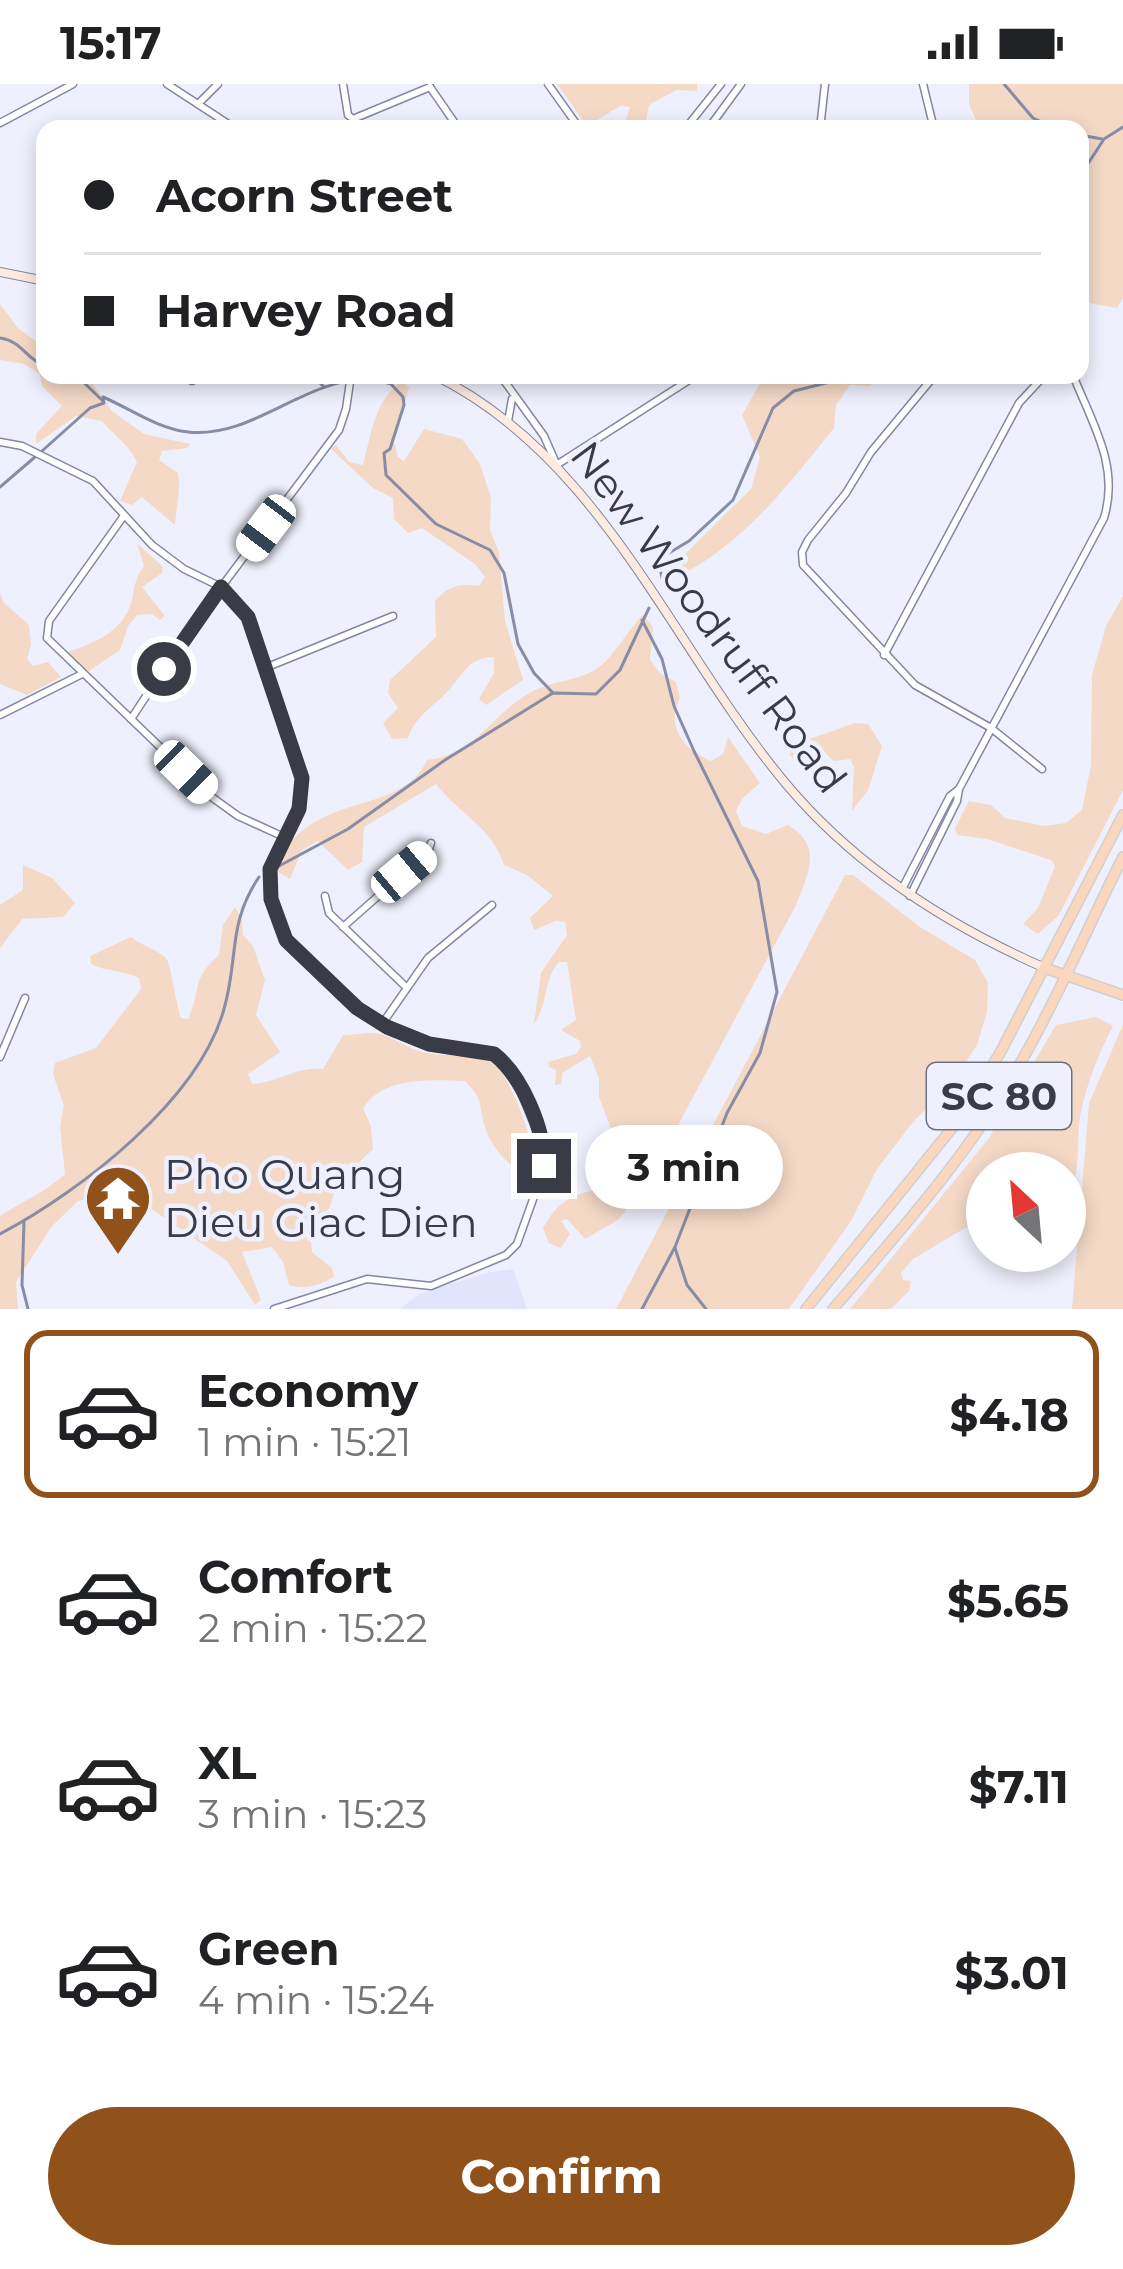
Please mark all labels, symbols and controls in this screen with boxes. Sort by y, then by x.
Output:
text: 15:17 [60,15,162,70]
text: Acorn Street [156,168,453,223]
text: Harvey Road [156,283,456,338]
street label: New Woodruff Road [560,431,858,803]
car [230,488,302,568]
route start [137,642,191,696]
car [148,734,224,810]
car [365,835,443,909]
road number: SC 80 [927,1063,1071,1129]
callout: 3 min [586,1124,784,1208]
route end [517,1139,571,1193]
text: 3 min [627,1143,741,1191]
place label: Pho Quang Dieu Giac Dien [164,1148,478,1248]
north arrow [966,1152,1086,1272]
map controls [966,1152,1086,1272]
temple icon: Pho Quang Dieu Giac Dien [83,1163,153,1257]
icon: car [54,1360,162,1468]
text: Economy [198,1363,418,1418]
text: $4.18 [950,1387,1069,1442]
text: 1 min · 15:21 [198,1418,411,1466]
icon: car [54,1546,162,1654]
text: Comfort [198,1549,393,1604]
text: $5.65 [947,1573,1069,1628]
text: 2 min · 15:22 [198,1604,428,1652]
icon: car [54,1732,162,1840]
text: XL [198,1735,256,1790]
text: $7.11 [969,1759,1069,1814]
text: 3 min · 15:23 [198,1790,427,1838]
icon: car [54,1918,162,2026]
text: Green [198,1921,340,1976]
text: $3.01 [955,1945,1069,2000]
text: 4 min · 15:24 [198,1976,434,2024]
button: Confirm [48,2107,1075,2245]

